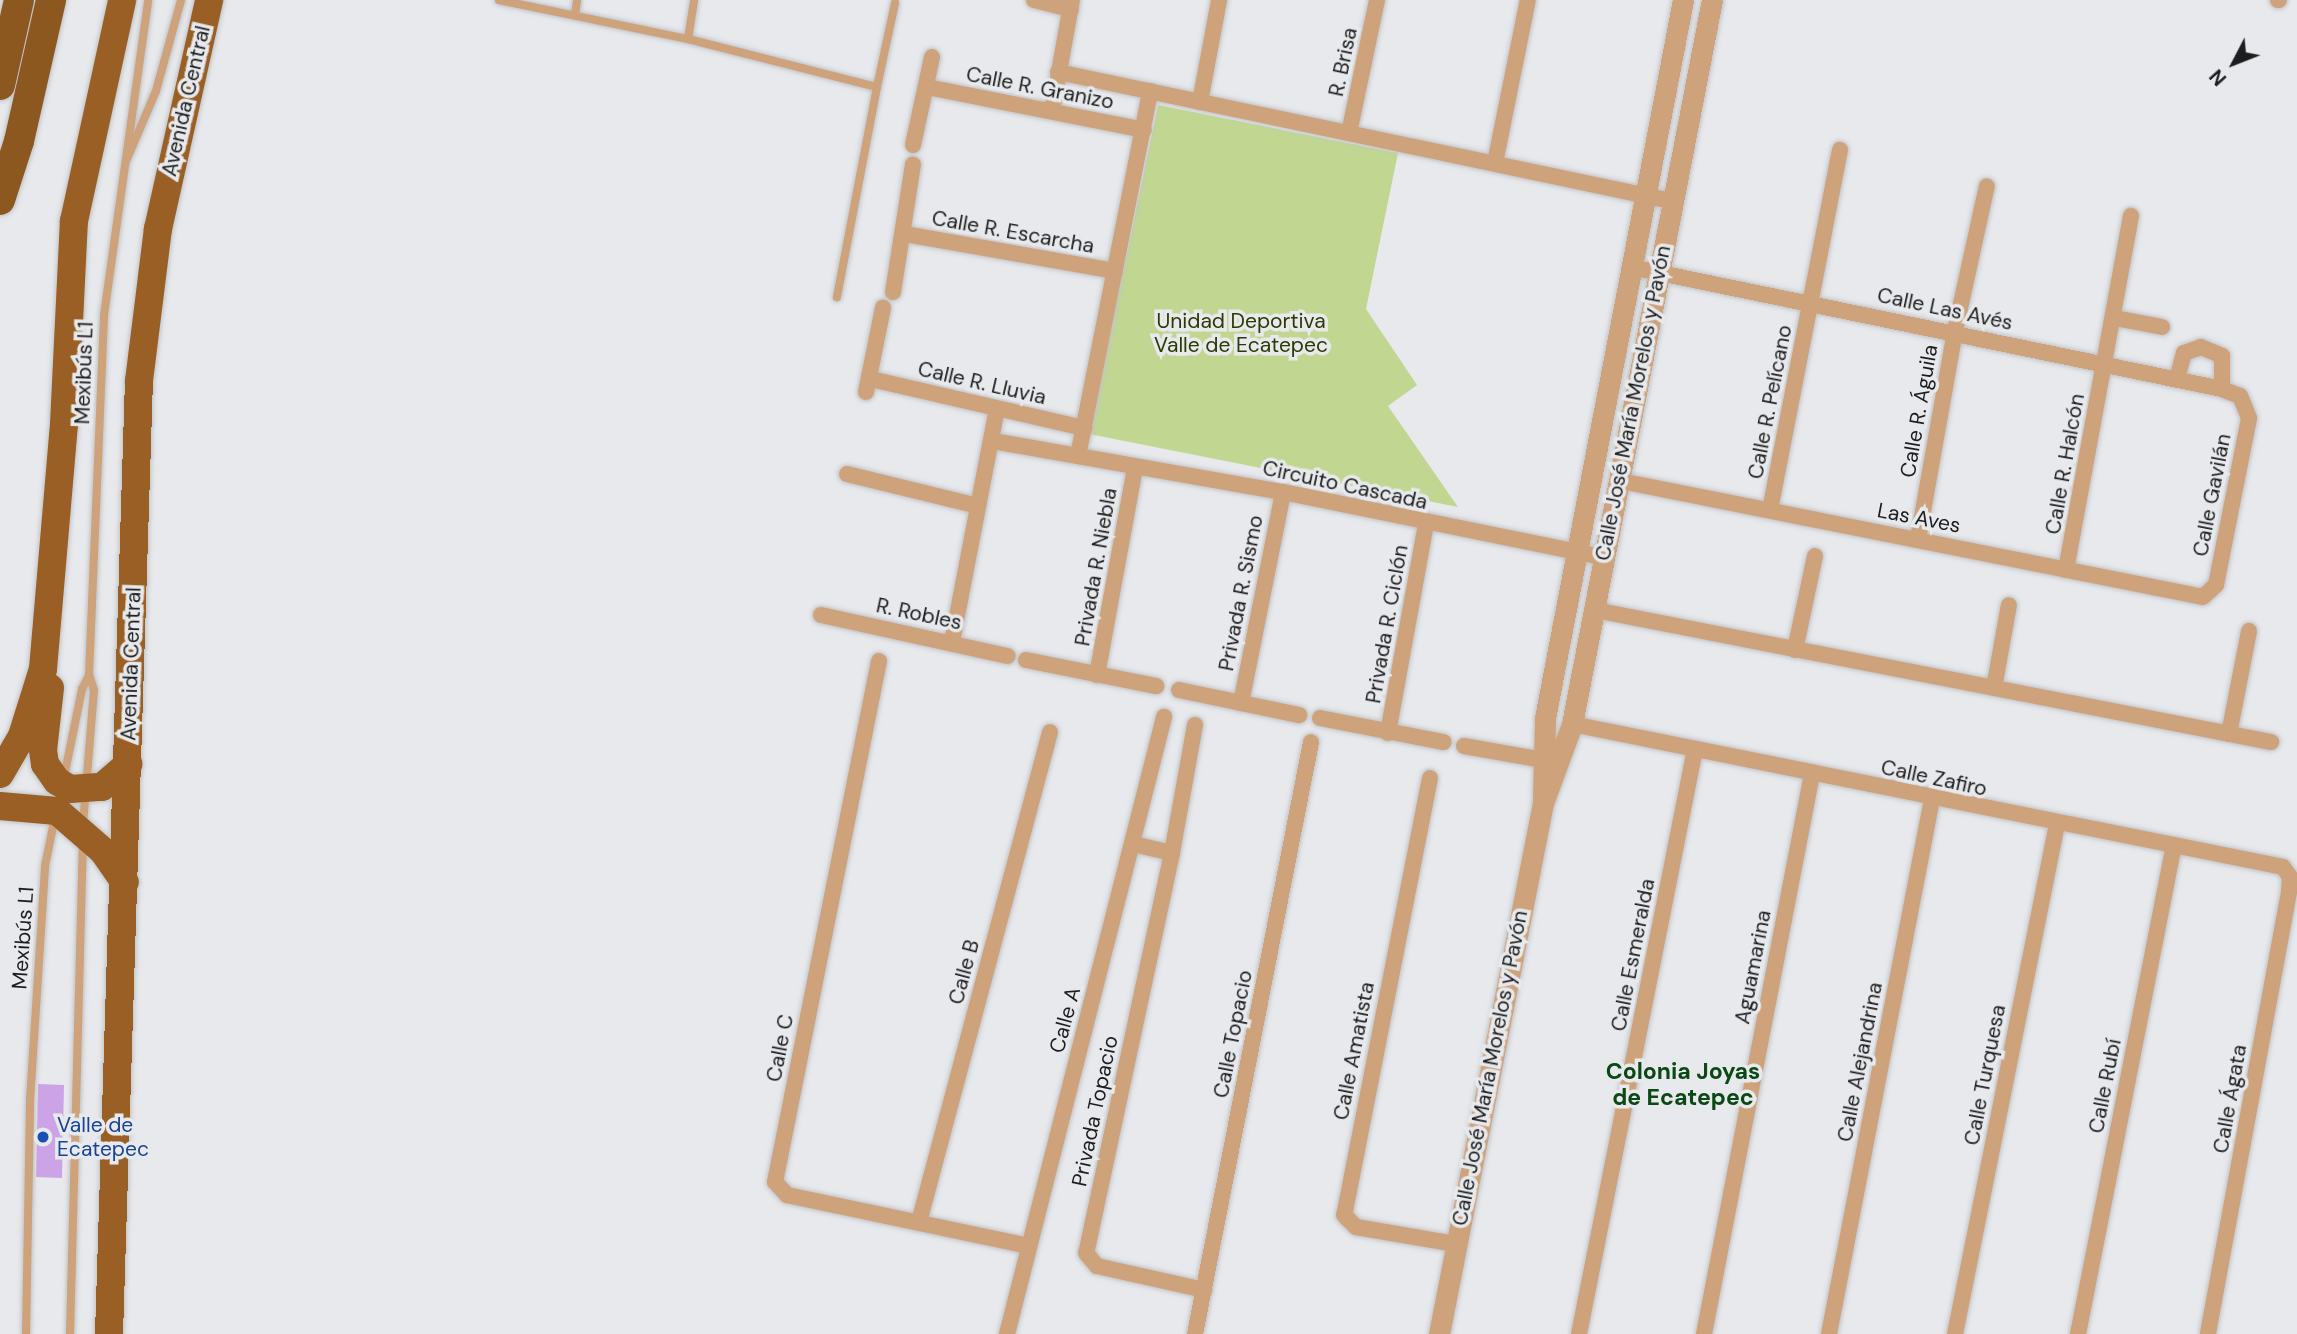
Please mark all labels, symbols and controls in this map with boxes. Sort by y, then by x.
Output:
street label: Avenida Central [156,23,216,179]
street label: R. Brisa [1323,25,1363,99]
north arrow [2199,28,2269,98]
street label: Calle R. Granizo [964,61,1116,115]
text: N [2204,64,2232,91]
street label: Calle R. Escarcha [930,205,1096,259]
street label: Calle José María Morelos y Pavón [1590,243,1676,563]
street label: Calle Las Avés [1875,282,2015,336]
park label: Unidad Deportiva Valle de Ecatepec [1154,308,1328,358]
street label: Mexibús L1 [70,321,98,425]
street label: Calle R. Pelícano [1743,323,1797,481]
street label: Calle R. Águila [1895,343,1943,479]
street label: Calle R. Lluvia [915,356,1049,410]
street label: Calle R. Halcón [2040,392,2090,536]
street label: Calle Gavilán [2188,431,2236,559]
street label: Circuito Cascada [1260,455,1430,515]
street label: Privada R. Niebla [1070,486,1122,648]
street label: Las Aves [1875,498,1963,538]
street label: Privada R. Sismo [1214,513,1268,673]
street label: Privada R. Ciclón [1361,543,1413,705]
street label: Avenida Central [116,587,146,741]
street label: R. Robles [874,593,964,635]
street label: Calle Zafiro [1879,754,1989,802]
street label: Calle Esmeralda [1606,877,1660,1033]
street label: Mexibús L1 [7,886,39,990]
street label: Calle José María Morelos y Pavón [1447,908,1533,1228]
street label: Aguamarina [1730,908,1776,1026]
street label: Calle B [943,937,985,1007]
street label: Calle Topacio [1208,968,1258,1100]
street label: Calle Amatista [1328,980,1380,1122]
street label: Calle Alejandrina [1832,980,1888,1144]
street label: Calle A [1044,984,1086,1056]
street label: Calle Turquesa [1959,1003,2011,1147]
street label: Calle C [761,1012,799,1084]
street label: Privada Topacio [1067,1033,1123,1189]
street label: Calle Rubí [2084,1037,2126,1135]
street label: Calle Ágata [2208,1043,2252,1155]
district label: Colonia Joyas de Ecatepec [1606,1057,1760,1111]
place label: Valle de Ecatepec [57,1112,149,1162]
marker: Valle de Ecatepec [35,1129,51,1145]

